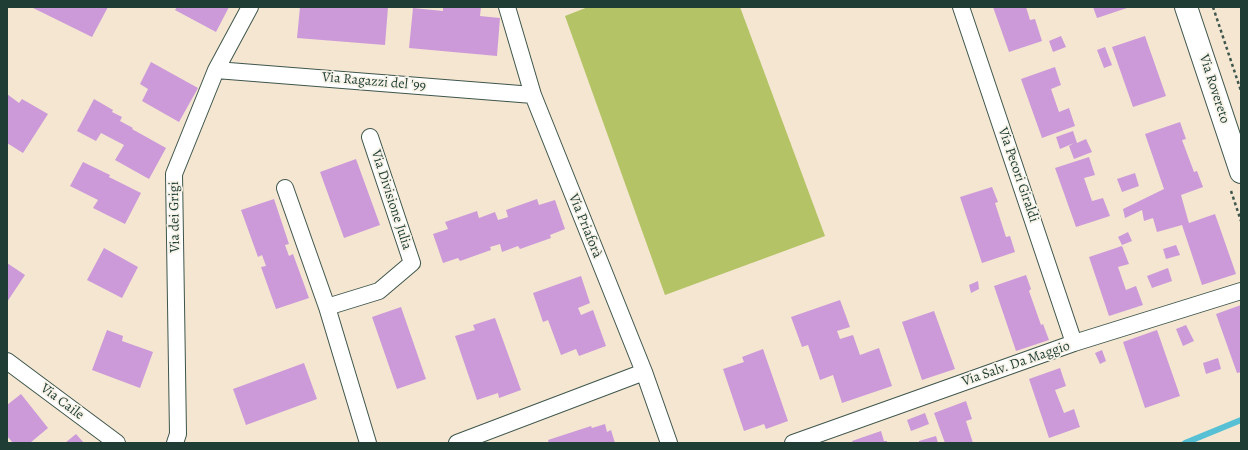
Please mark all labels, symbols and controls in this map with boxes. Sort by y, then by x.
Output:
street label: Via Rovereto [1195,52,1233,126]
street label: Via Ragazzi del '99 [321,69,427,95]
street label: Via Pecori Giraldi [994,125,1042,225]
street label: Via Divisione Julia [367,148,415,252]
street label: Via dei Grigi [166,181,184,253]
street label: Via Priaforà [565,191,605,261]
street label: Via Salv. Da Maggio [960,338,1072,390]
street label: Via Caile [37,380,87,424]

